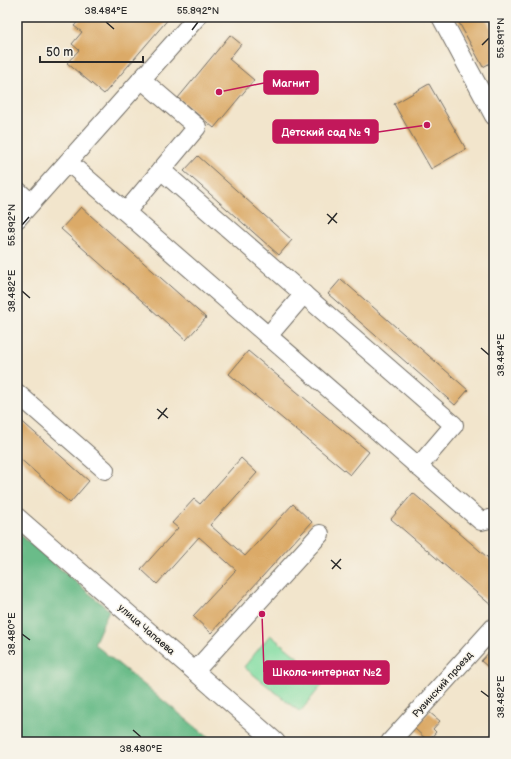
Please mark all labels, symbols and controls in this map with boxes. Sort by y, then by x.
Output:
text: 38.484°E [85,5,128,17]
text: 55.892°N [177,5,219,17]
text: 55.891°N [495,17,507,59]
scale bar [40,38,143,64]
text: 50 m [46,45,73,60]
callout: Магнит [264,71,318,94]
text: Магнит [272,77,311,90]
callout: Детский сад № 9 [273,120,378,143]
text: Детский сад № 9 [281,126,371,139]
text: 55.892°N [6,204,18,246]
text: 38.482°E [6,269,18,312]
text: 38.484°E [495,333,507,376]
street label: улица Чапаева [115,602,177,658]
text: 38.480°E [6,612,18,655]
street label: Рузинский проезд [410,649,475,720]
callout: Школа-интернат №2 [264,661,389,684]
text: Школа-интернат №2 [272,666,382,679]
text: 38.482°E [495,675,507,718]
text: 38.480°E [120,743,163,755]

